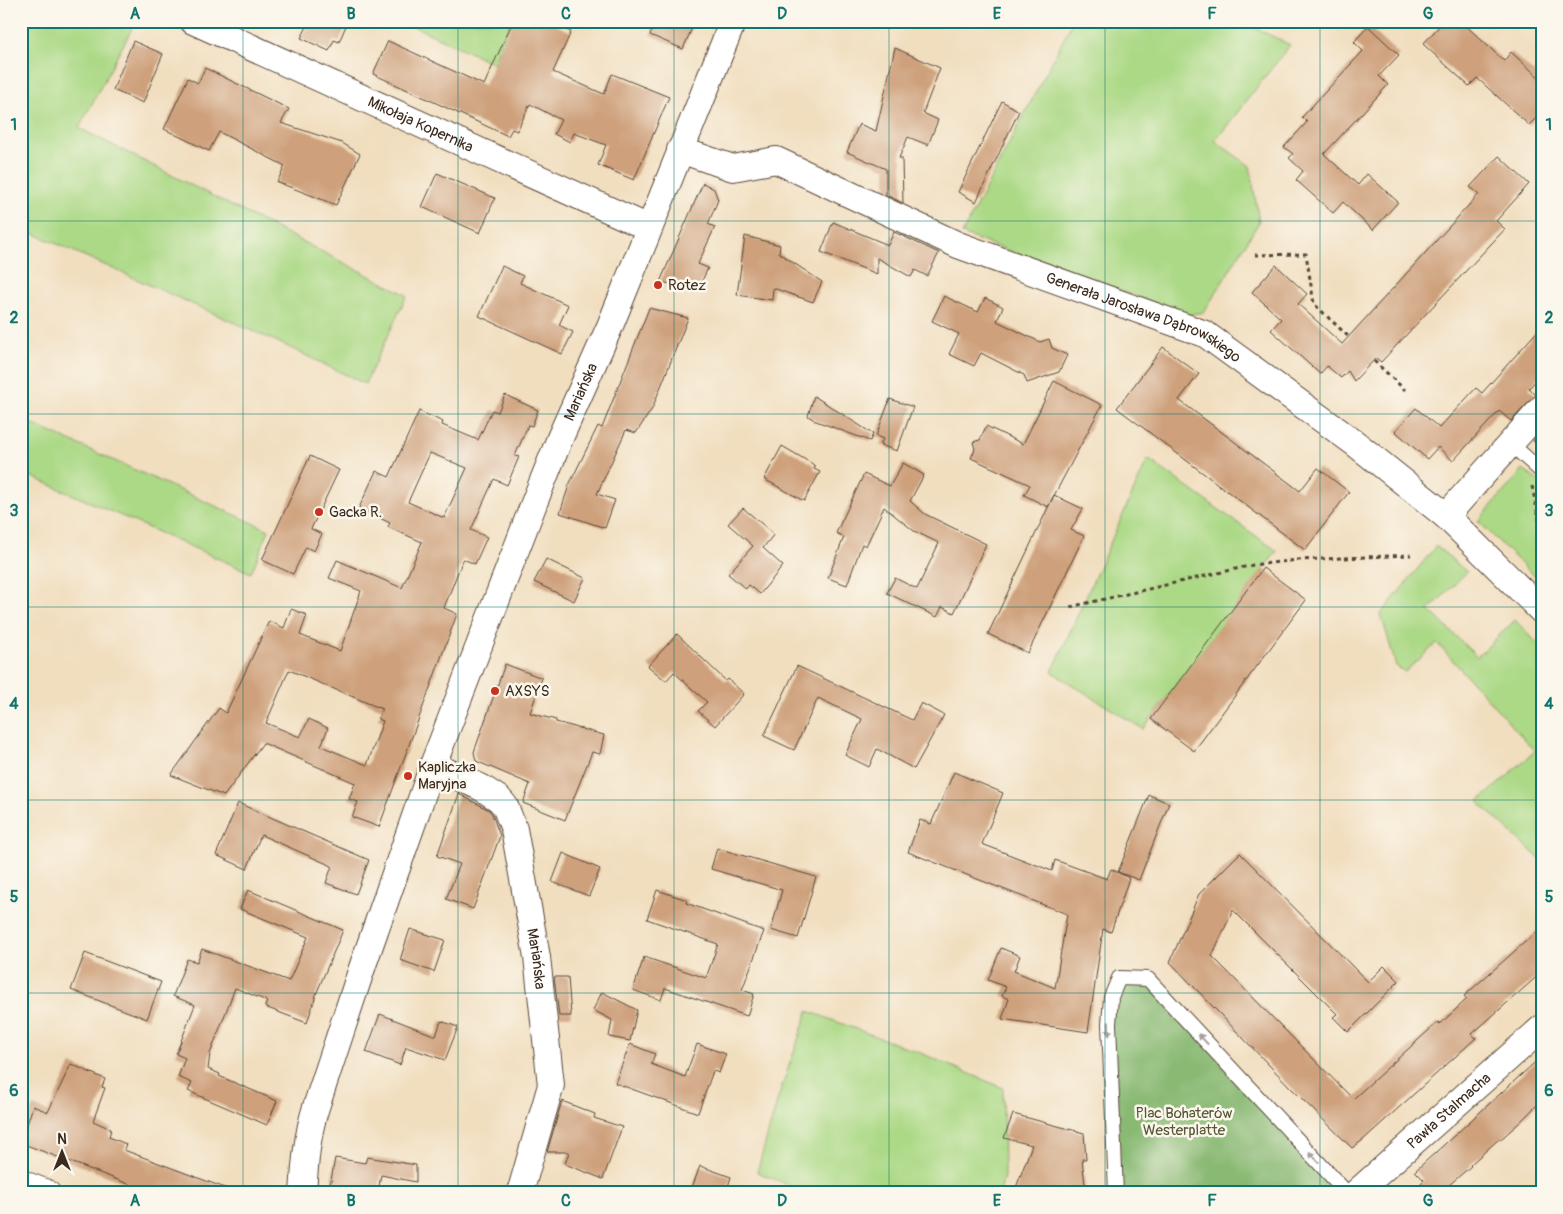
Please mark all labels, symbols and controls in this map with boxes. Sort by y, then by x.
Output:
text: A [130,4,141,24]
text: B [346,4,356,24]
text: C [561,4,571,24]
text: D [777,4,787,24]
text: E [993,4,1002,24]
text: F [1207,4,1217,24]
text: G [1423,4,1434,24]
street label: Mikołaja Kopernika [365,92,476,157]
text: 1 [11,115,17,135]
text: 1 [1546,115,1552,135]
street label: Generała Jarosława Dąbrowskiego [1043,268,1245,367]
place label: Rotez [668,276,706,295]
marker: Rotez [652,279,664,291]
text: 2 [10,308,19,328]
text: 2 [1545,308,1554,328]
street label: Mariańska [559,360,602,424]
text: 3 [10,501,19,521]
text: 3 [1545,501,1554,521]
place label: Gacka R. [329,503,382,522]
marker: Gacka R. [313,506,325,518]
place label: AXSYS [505,682,549,701]
marker: AXSYS [489,685,501,697]
text: 4 [9,694,19,714]
text: 4 [1544,694,1554,714]
place label: Kapliczka Maryjna [418,758,476,794]
marker: Kapliczka Maryjna [402,770,414,782]
text: 5 [10,887,19,907]
text: 5 [1545,887,1554,907]
street label: Mariańska [523,927,550,990]
one-way arrow [1105,1021,1113,1037]
one-way arrow [1197,1033,1209,1045]
street label: Pawła Stalmacha [1403,1068,1495,1153]
text: 6 [9,1081,19,1101]
text: 6 [1544,1081,1554,1101]
park label: Plac Bohaterów Westerplatte [1136,1104,1232,1140]
north arrow [38,1126,88,1176]
text: N [57,1131,67,1148]
one-way arrow [1308,1152,1320,1164]
text: A [130,1191,141,1211]
text: B [346,1191,356,1211]
text: C [561,1191,571,1211]
text: D [777,1191,787,1211]
text: E [993,1191,1002,1211]
text: F [1207,1191,1217,1211]
text: G [1423,1191,1434,1211]

